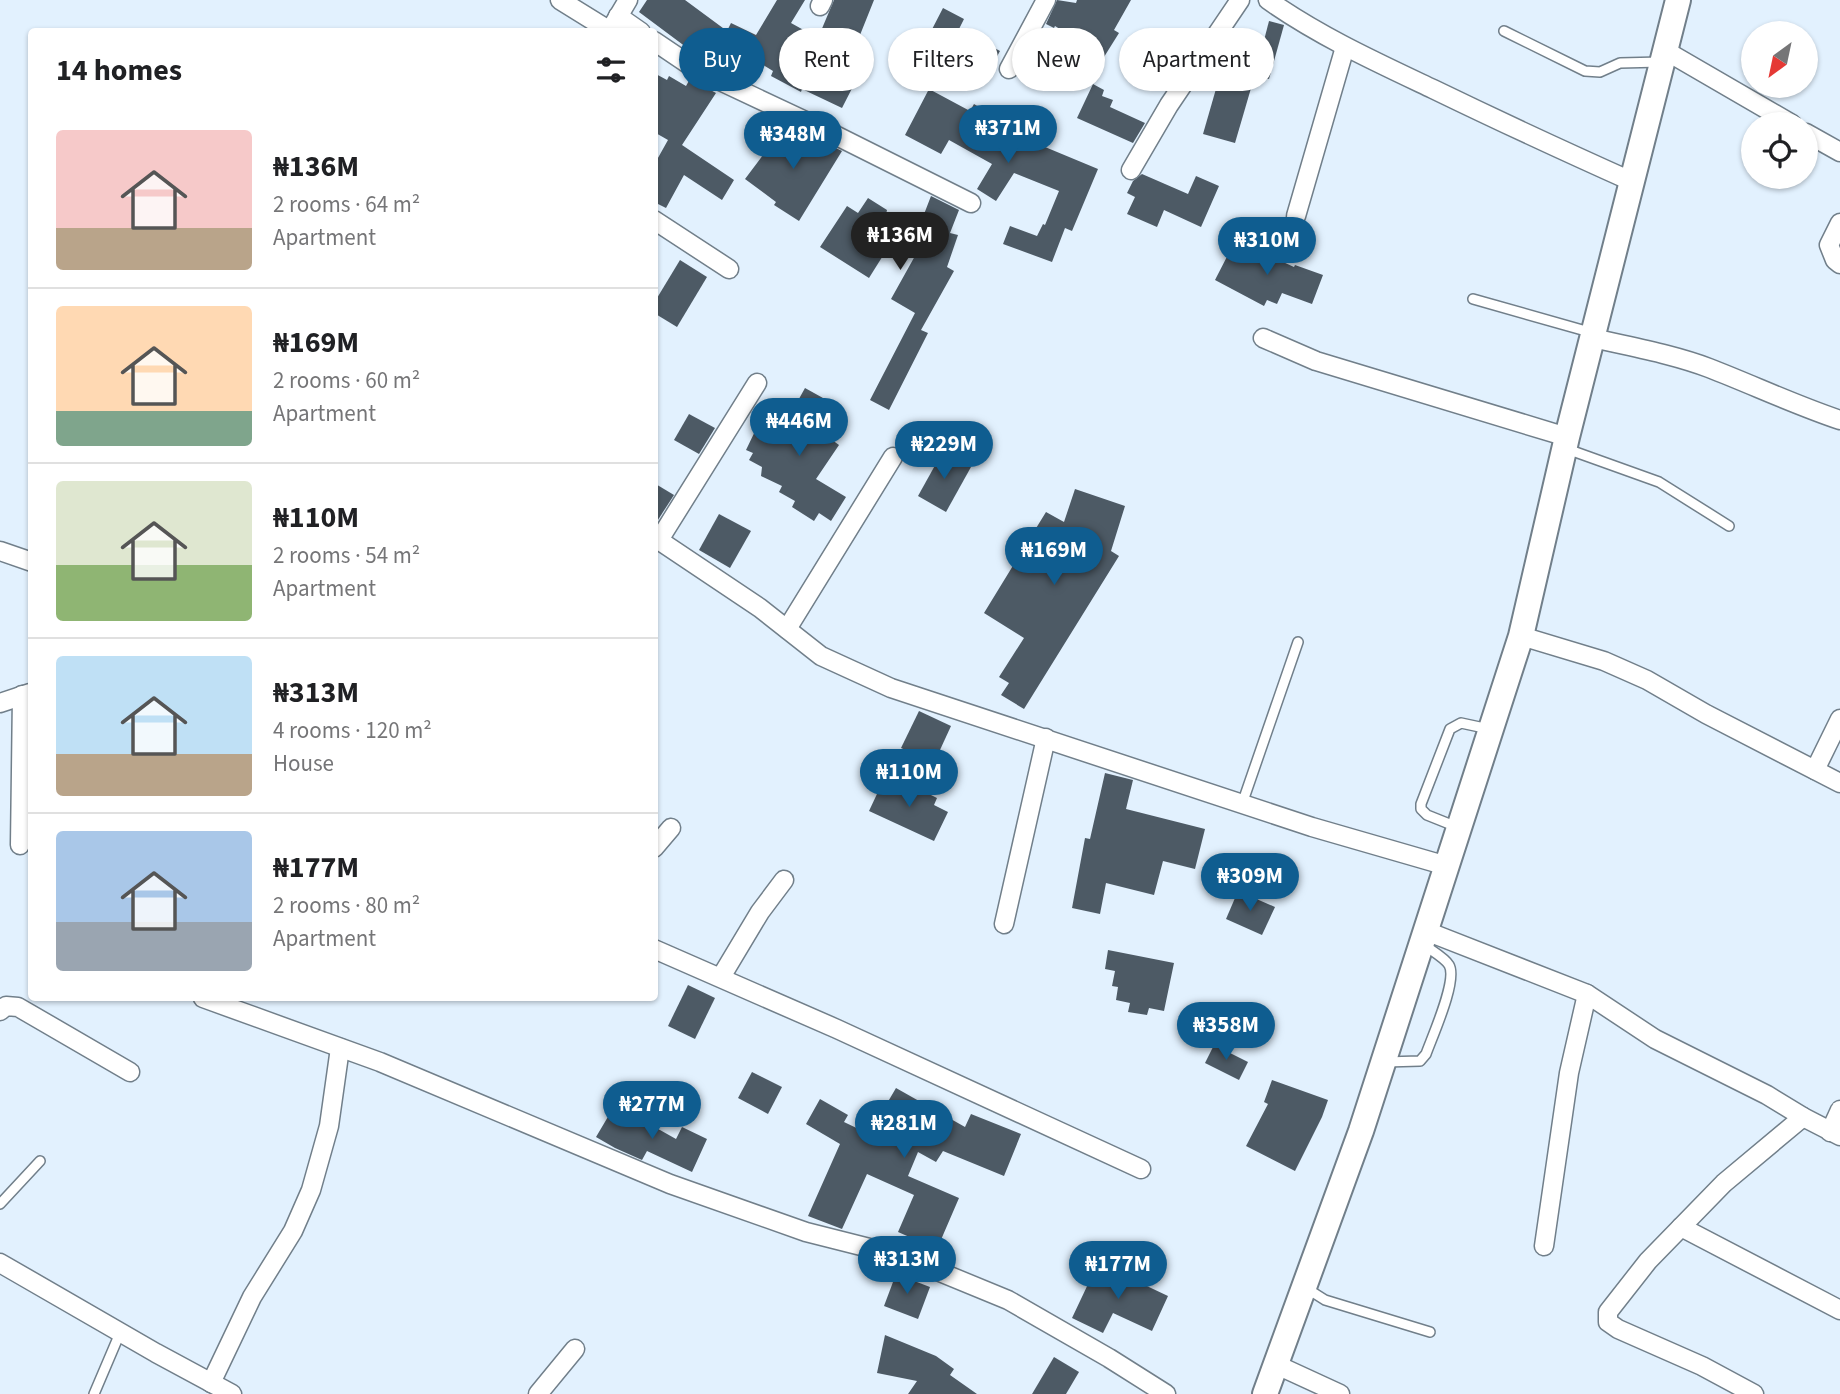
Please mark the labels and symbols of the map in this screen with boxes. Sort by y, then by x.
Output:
north arrow [1741,21,1818,98]
pin: ₦371M [959,106,1057,165]
pin: ₦348M [744,111,842,171]
pin: ₦136M [851,212,949,272]
pin: ₦310M [1218,218,1316,277]
pin: ₦446M [750,398,848,458]
pin: ₦229M [895,421,993,481]
pin: ₦169M [1005,528,1103,587]
pin: ₦110M [860,750,958,809]
pin: ₦309M [1201,853,1299,913]
pin: ₦358M [1177,1002,1275,1062]
pin: ₦277M [603,1082,701,1141]
pin: ₦281M [855,1100,953,1160]
pin: ₦313M [858,1236,956,1296]
pin: ₦177M [1069,1242,1167,1301]

